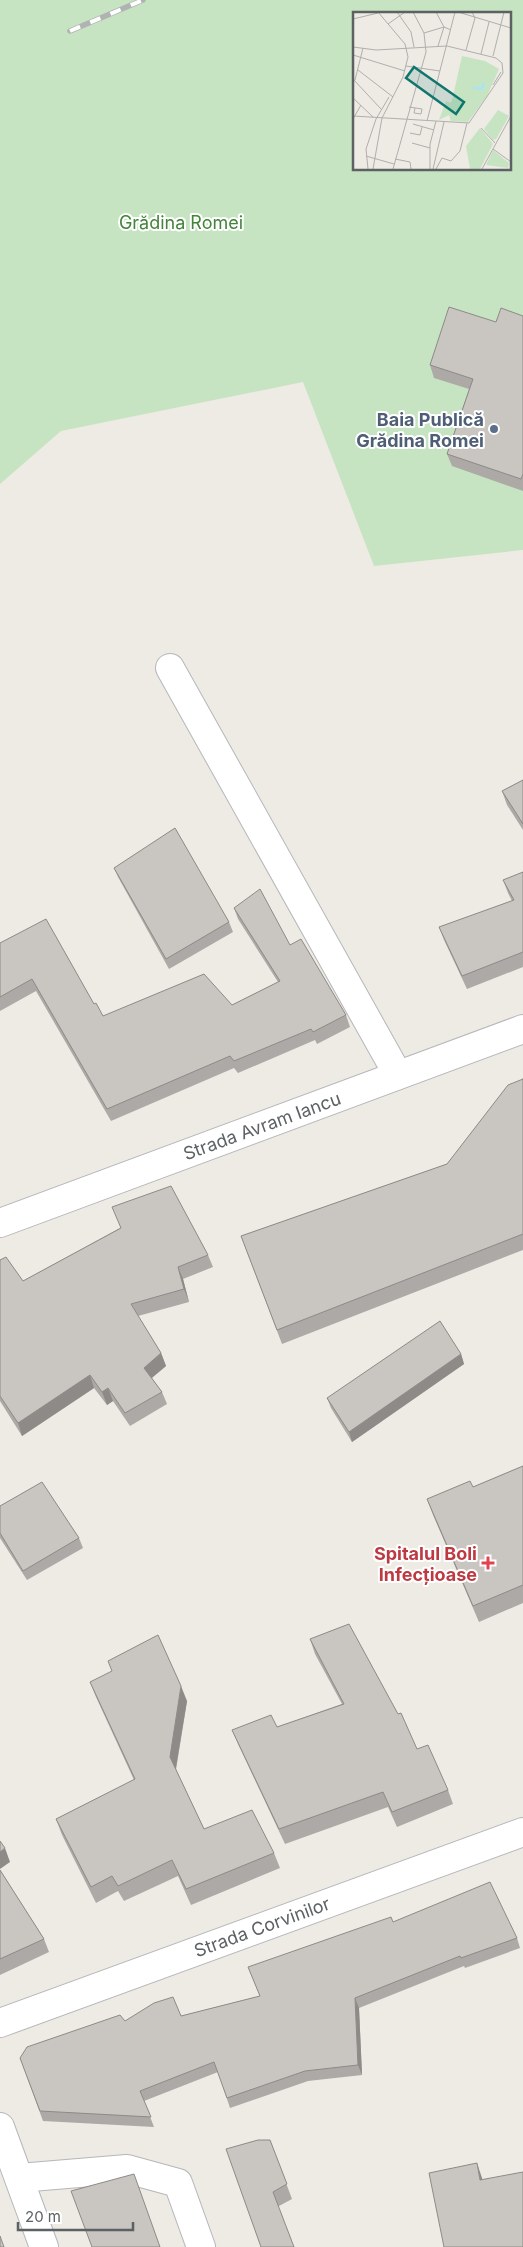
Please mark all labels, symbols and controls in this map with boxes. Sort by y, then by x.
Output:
inset map [353,12,510,170]
park label: Grădina Romei [119,212,243,233]
place label: Baia Publică Grădina Romei [356,409,484,451]
marker: Baia Publică Grădina Romei [488,423,500,435]
street label: Strada Avram Iancu [180,1088,344,1164]
place label: Spitalul Boli Infecțioase [374,1543,477,1585]
marker: Spitalul Boli Infecțioase [481,1556,495,1570]
street label: Strada Corvinilor [191,1893,333,1961]
scale bar [18,2200,132,2232]
text: 20 m [25,2207,61,2226]

